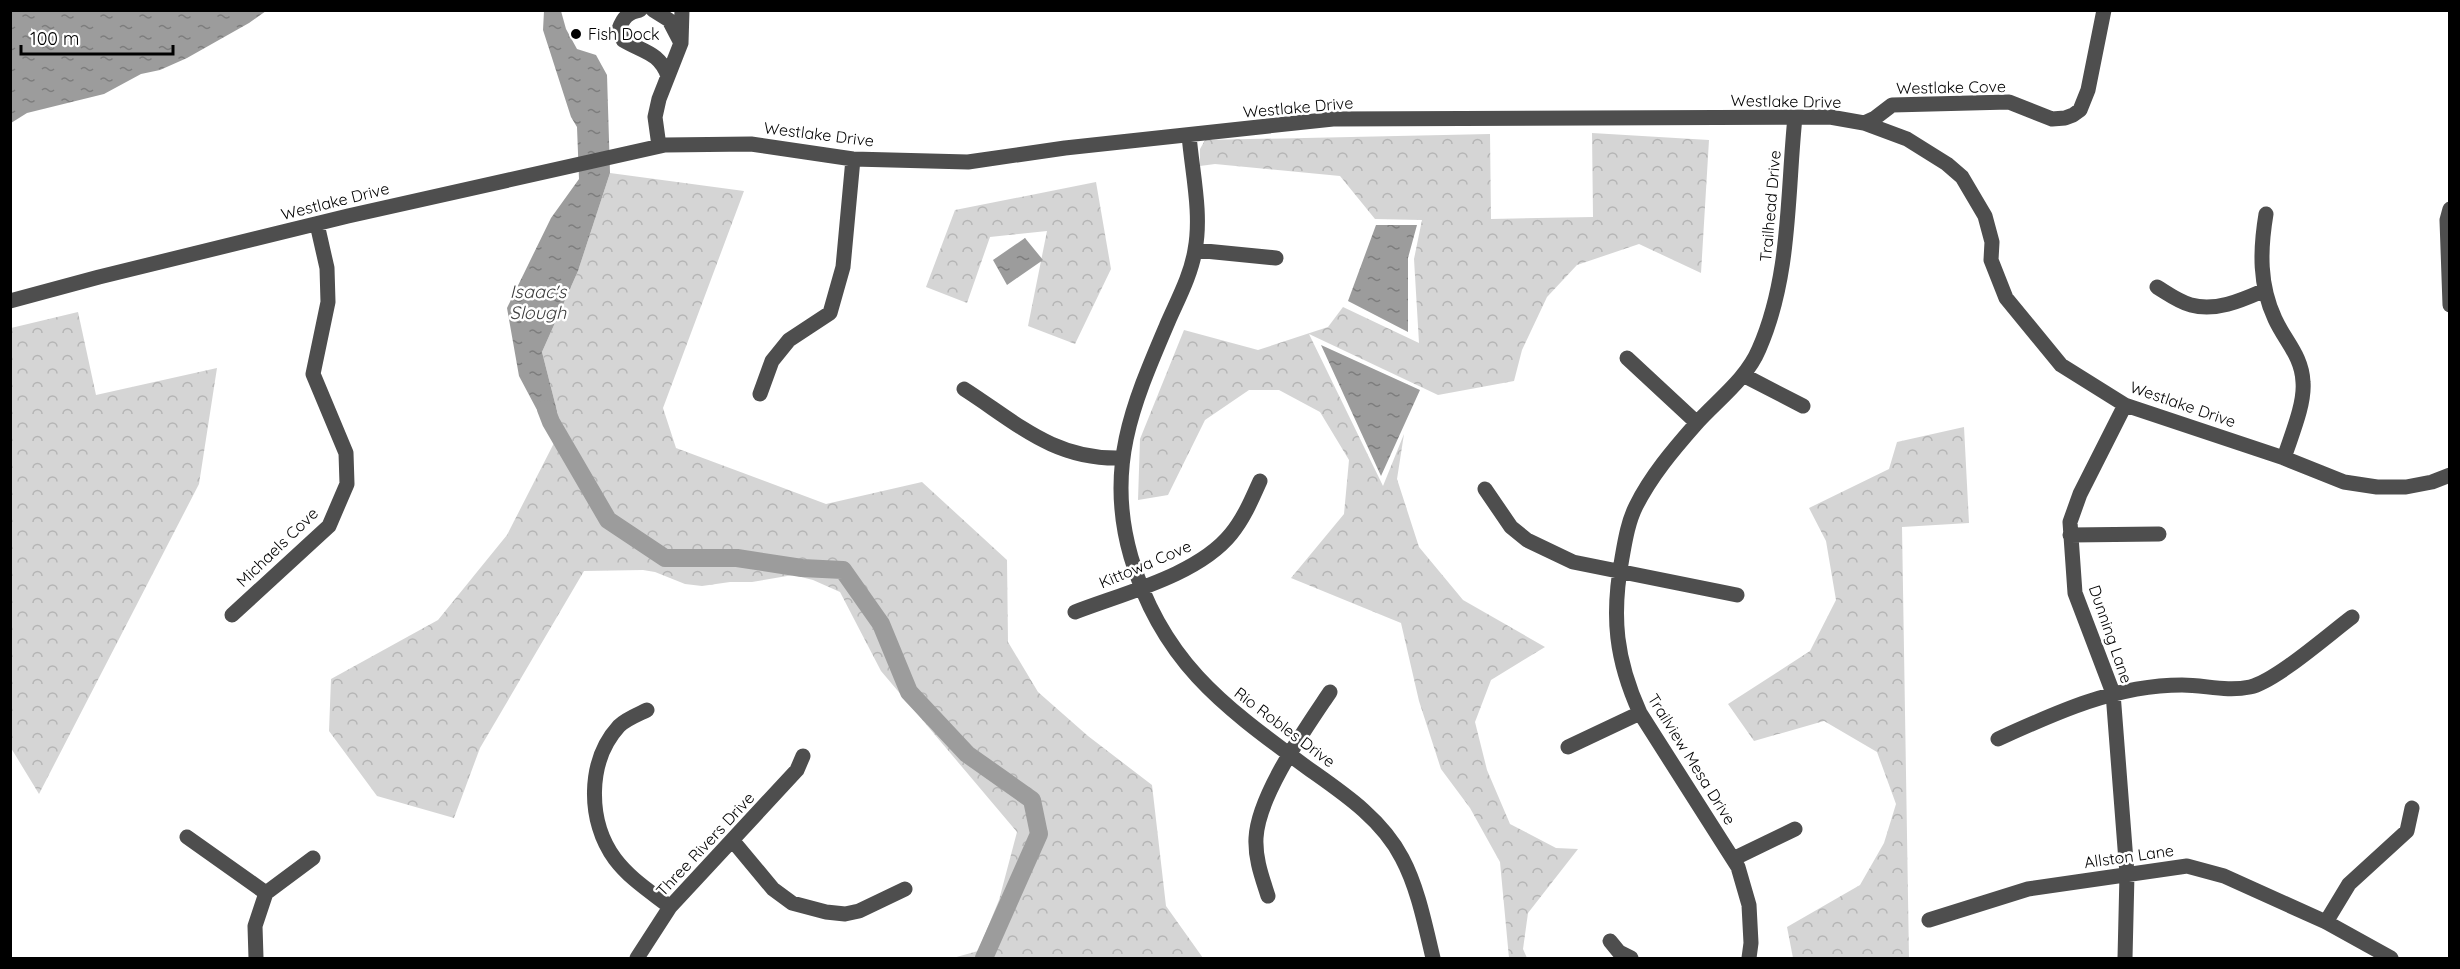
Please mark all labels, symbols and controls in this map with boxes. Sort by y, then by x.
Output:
scale bar [21,18,172,56]
place label: Fish Dock [588,24,660,44]
text: 100 m [30,27,79,50]
marker: Fish Dock [569,27,583,41]
street label: Westlake Cove [1896,76,2006,98]
street label: Westlake Drive [1730,90,1842,112]
street label: Westlake Drive [1242,92,1354,122]
street label: Westlake Drive [763,117,875,151]
street label: Trailhead Drive [1755,149,1785,263]
street label: Westlake Drive [279,178,391,224]
water label: Isaac's Slough [510,280,568,324]
street label: Westlake Drive [2127,377,2239,431]
street label: Michaels Cove [232,503,322,591]
street label: Kittowa Cove [1096,536,1194,592]
street label: Dunning Lane [2085,582,2137,686]
street label: Rio Robles Drive [1231,683,1339,771]
street label: Trailview Mesa Drive [1644,690,1740,828]
street label: Three Rivers Drive [652,788,758,900]
street label: Allston Lane [2083,840,2175,872]

